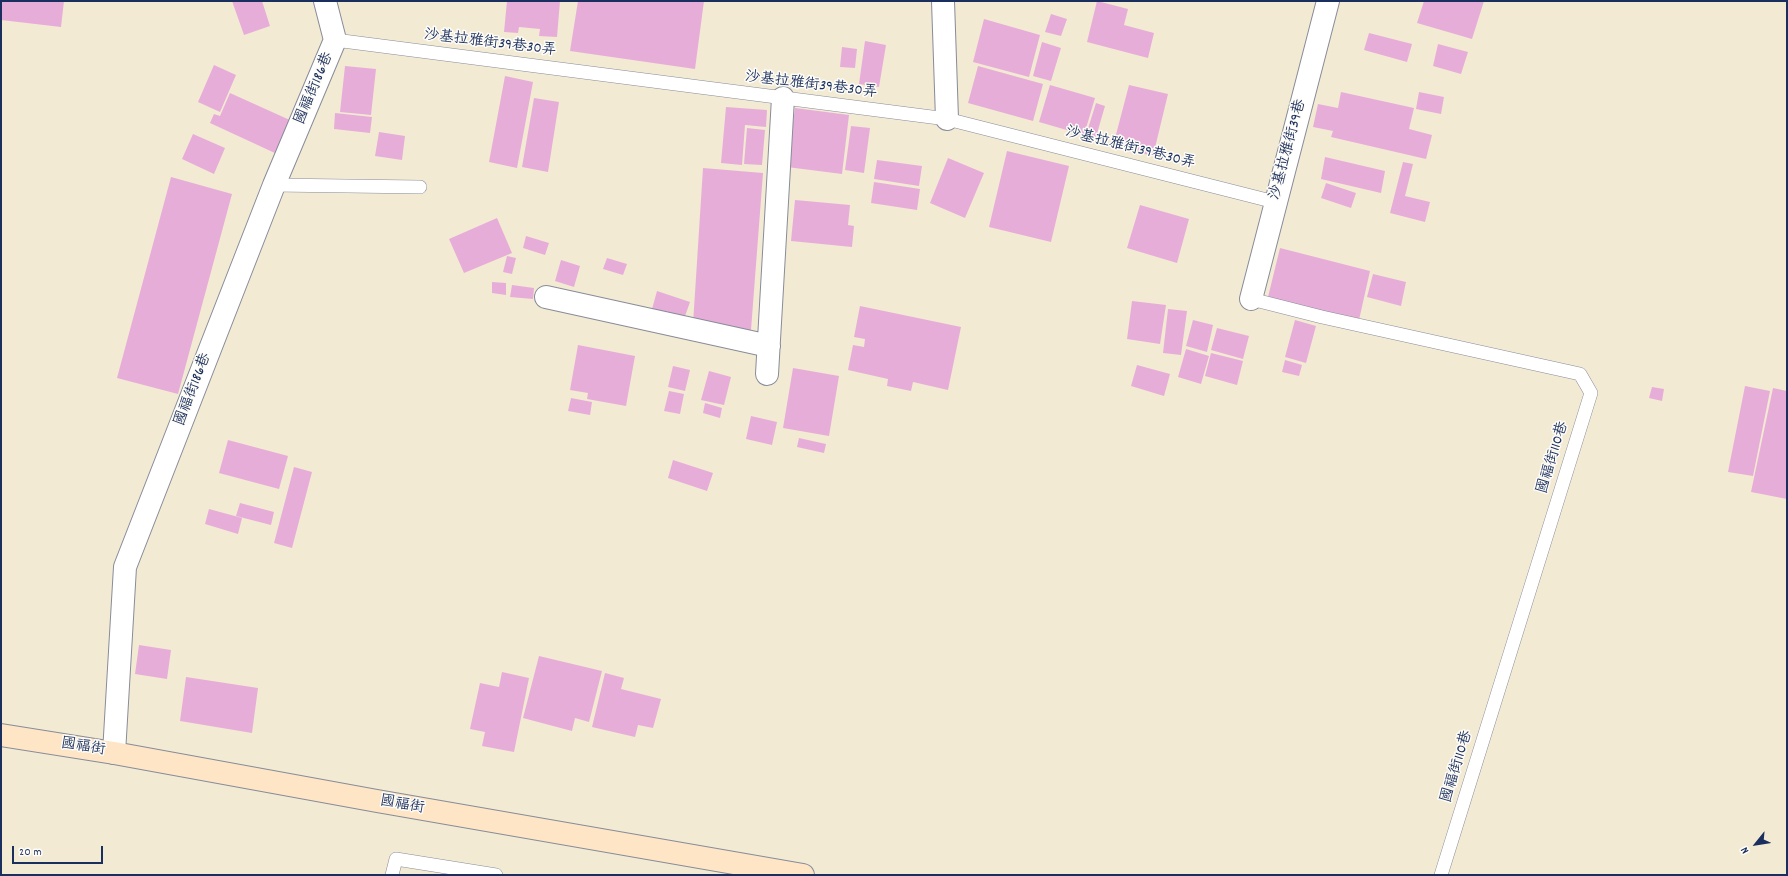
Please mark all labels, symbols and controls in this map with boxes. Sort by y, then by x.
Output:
street label: 沙基拉雅街39巷30弄 [423,27,557,61]
street label: 國福街186巷 [292,50,338,128]
street label: 沙基拉雅街39巷30弄 [744,69,878,103]
street label: 沙基拉雅街39巷 [1267,98,1311,202]
street label: 沙基拉雅街39巷30弄 [1063,124,1197,174]
street label: 國福街186巷 [172,351,216,429]
street label: 國福街110巷 [1534,420,1574,496]
street label: 國福街110巷 [1438,729,1478,805]
street label: 國福街 [59,736,107,760]
street label: 國福街 [378,793,426,819]
north arrow [1736,824,1776,864]
scale bar [14,838,105,864]
text: 20 m [19,844,42,861]
text: N [1737,844,1754,856]

